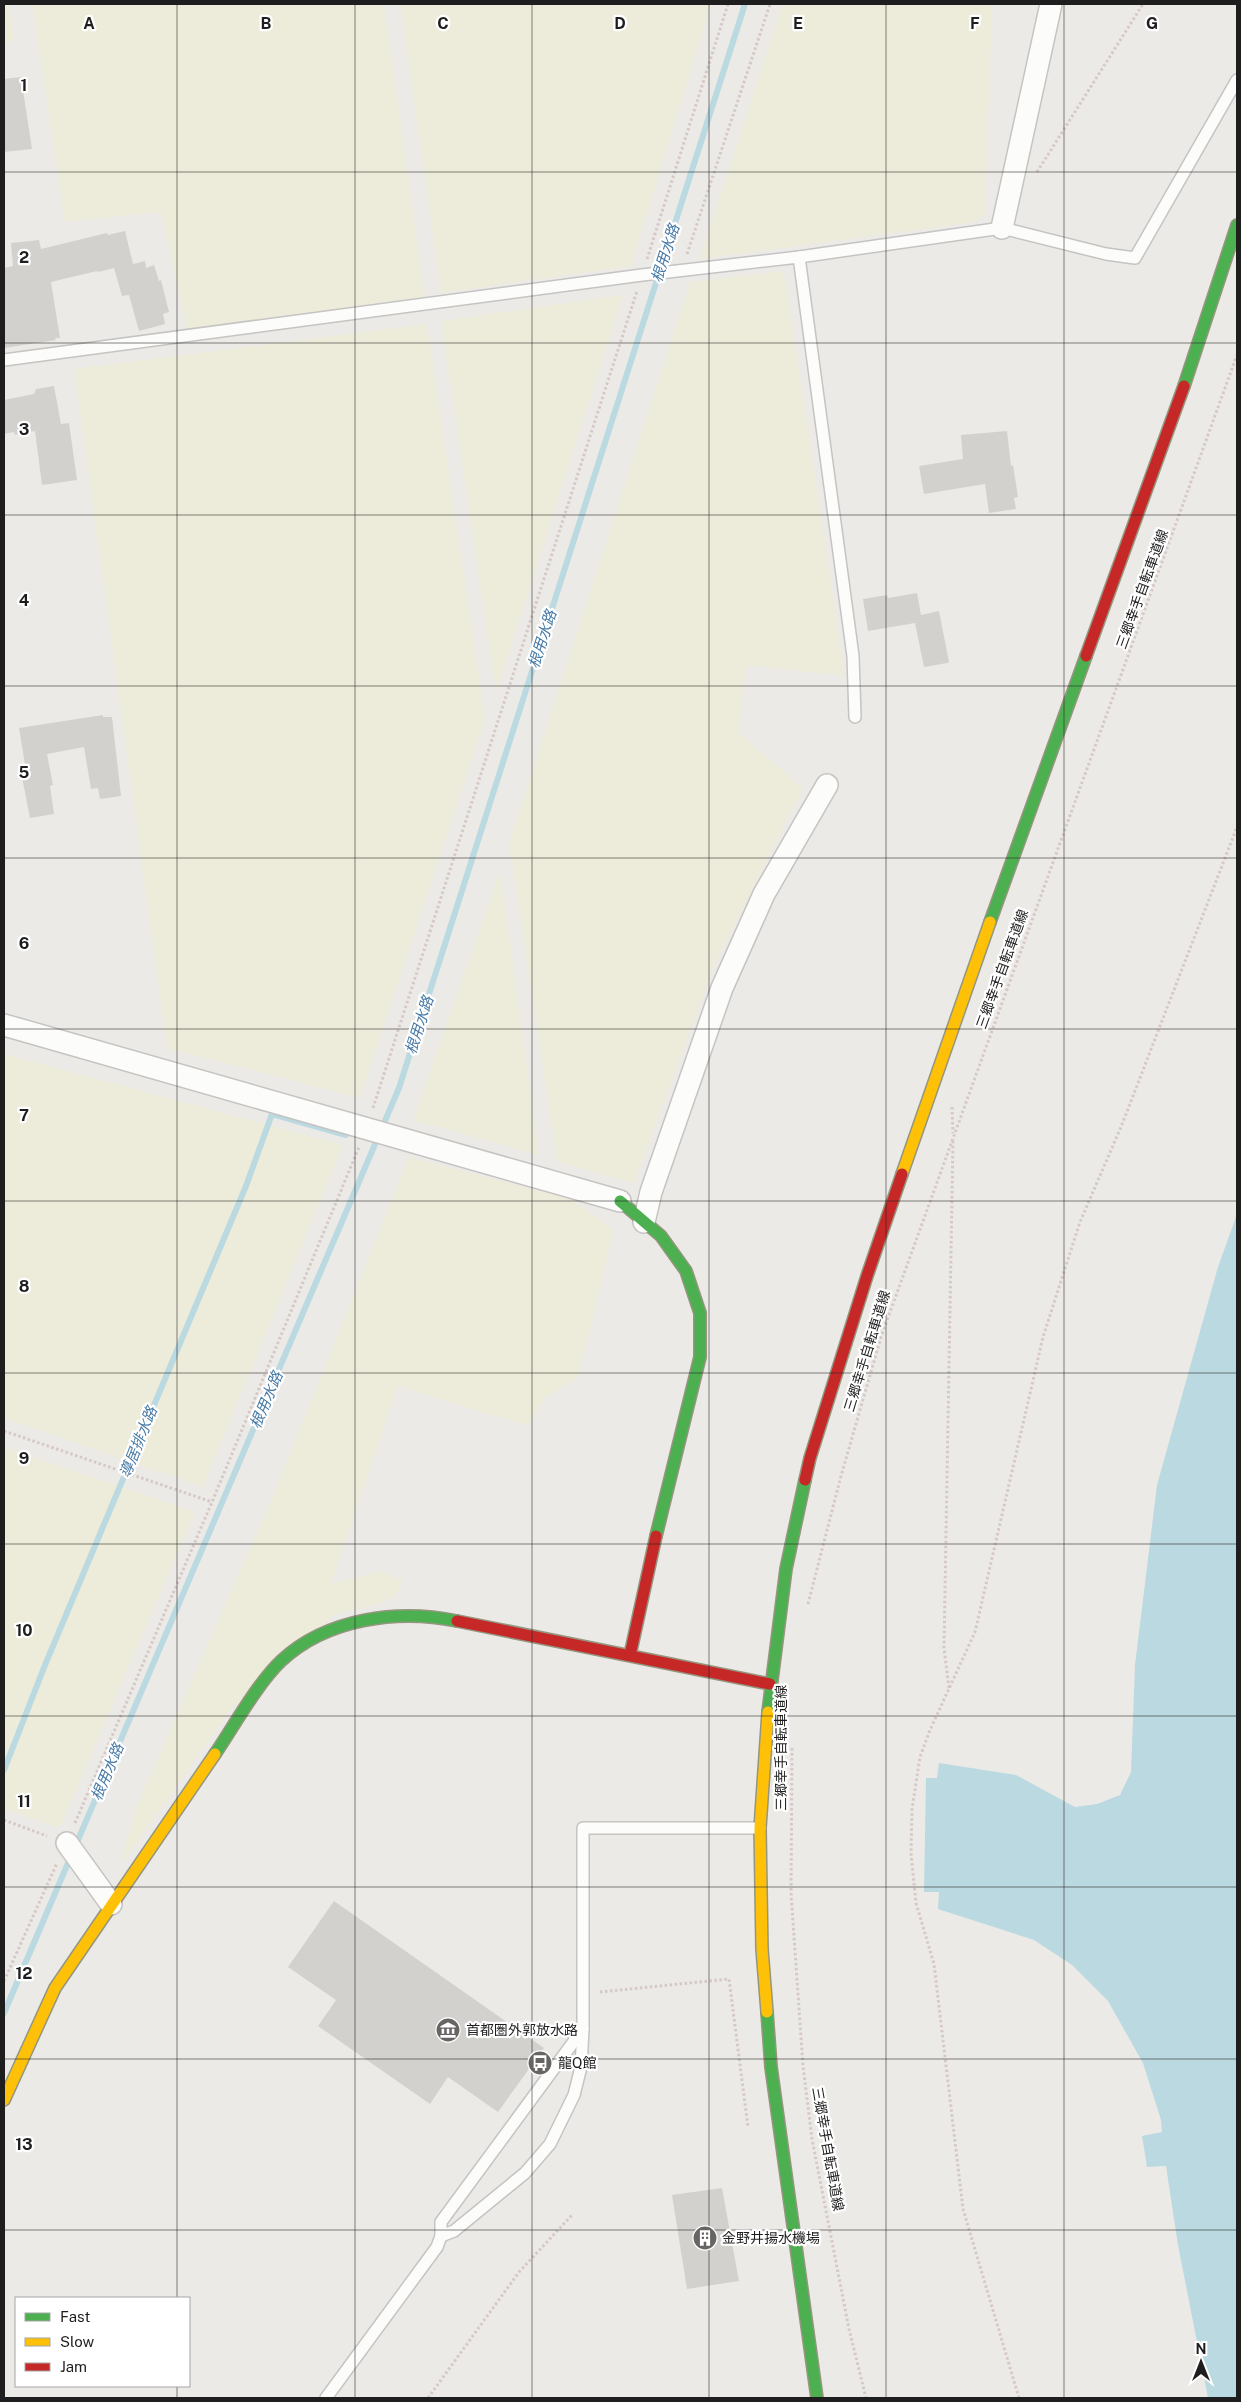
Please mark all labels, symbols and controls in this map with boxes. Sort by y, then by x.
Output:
text: A [83,14,95,33]
text: B [261,14,272,33]
text: C [437,14,449,33]
text: D [614,14,626,33]
text: E [793,14,803,33]
text: F [970,14,980,33]
text: G [1146,14,1158,33]
text: 1 [21,76,27,95]
water label: 根用水路 [648,220,683,284]
text: 2 [19,248,29,267]
text: 3 [19,420,29,439]
street label: 三郷幸手自転車道線 [1113,527,1171,651]
text: 4 [19,591,30,610]
water label: 根用水路 [525,606,560,670]
text: 5 [19,763,30,782]
street label: 三郷幸手自転車道線 [973,907,1031,1031]
text: 6 [19,934,29,953]
water label: 根用水路 [402,992,437,1056]
text: 7 [19,1106,29,1125]
text: 8 [19,1277,30,1296]
street label: 三郷幸手自転車道線 [841,1288,893,1414]
water label: 根用水路 [246,1367,286,1431]
water label: 導居排水路 [116,1402,161,1480]
text: 9 [19,1449,29,1468]
text: 10 [15,1621,33,1640]
street label: 三郷幸手自転車道線 [773,1685,789,1811]
water label: 根用水路 [87,1739,127,1803]
text: 11 [17,1792,31,1811]
text: 12 [15,1964,33,1983]
museum icon: 首都圏外郭放水路 [435,2017,461,2043]
place label: 首都圏外郭放水路 [466,2022,578,2038]
bus stop icon: 龍Q館 [527,2050,553,2076]
place label: 龍Q館 [558,2055,596,2071]
street label: 三郷幸手自転車道線 [809,2086,847,2212]
text: 13 [15,2135,33,2154]
building icon: 金野井揚水機場 [692,2225,718,2251]
place label: 金野井揚水機場 [722,2230,820,2246]
legend [15,2297,190,2387]
text: Fast [60,2308,90,2325]
text: Slow [60,2333,95,2350]
north arrow [1176,2337,1226,2387]
text: N [1196,2341,1206,2357]
text: Jam [60,2358,87,2375]

